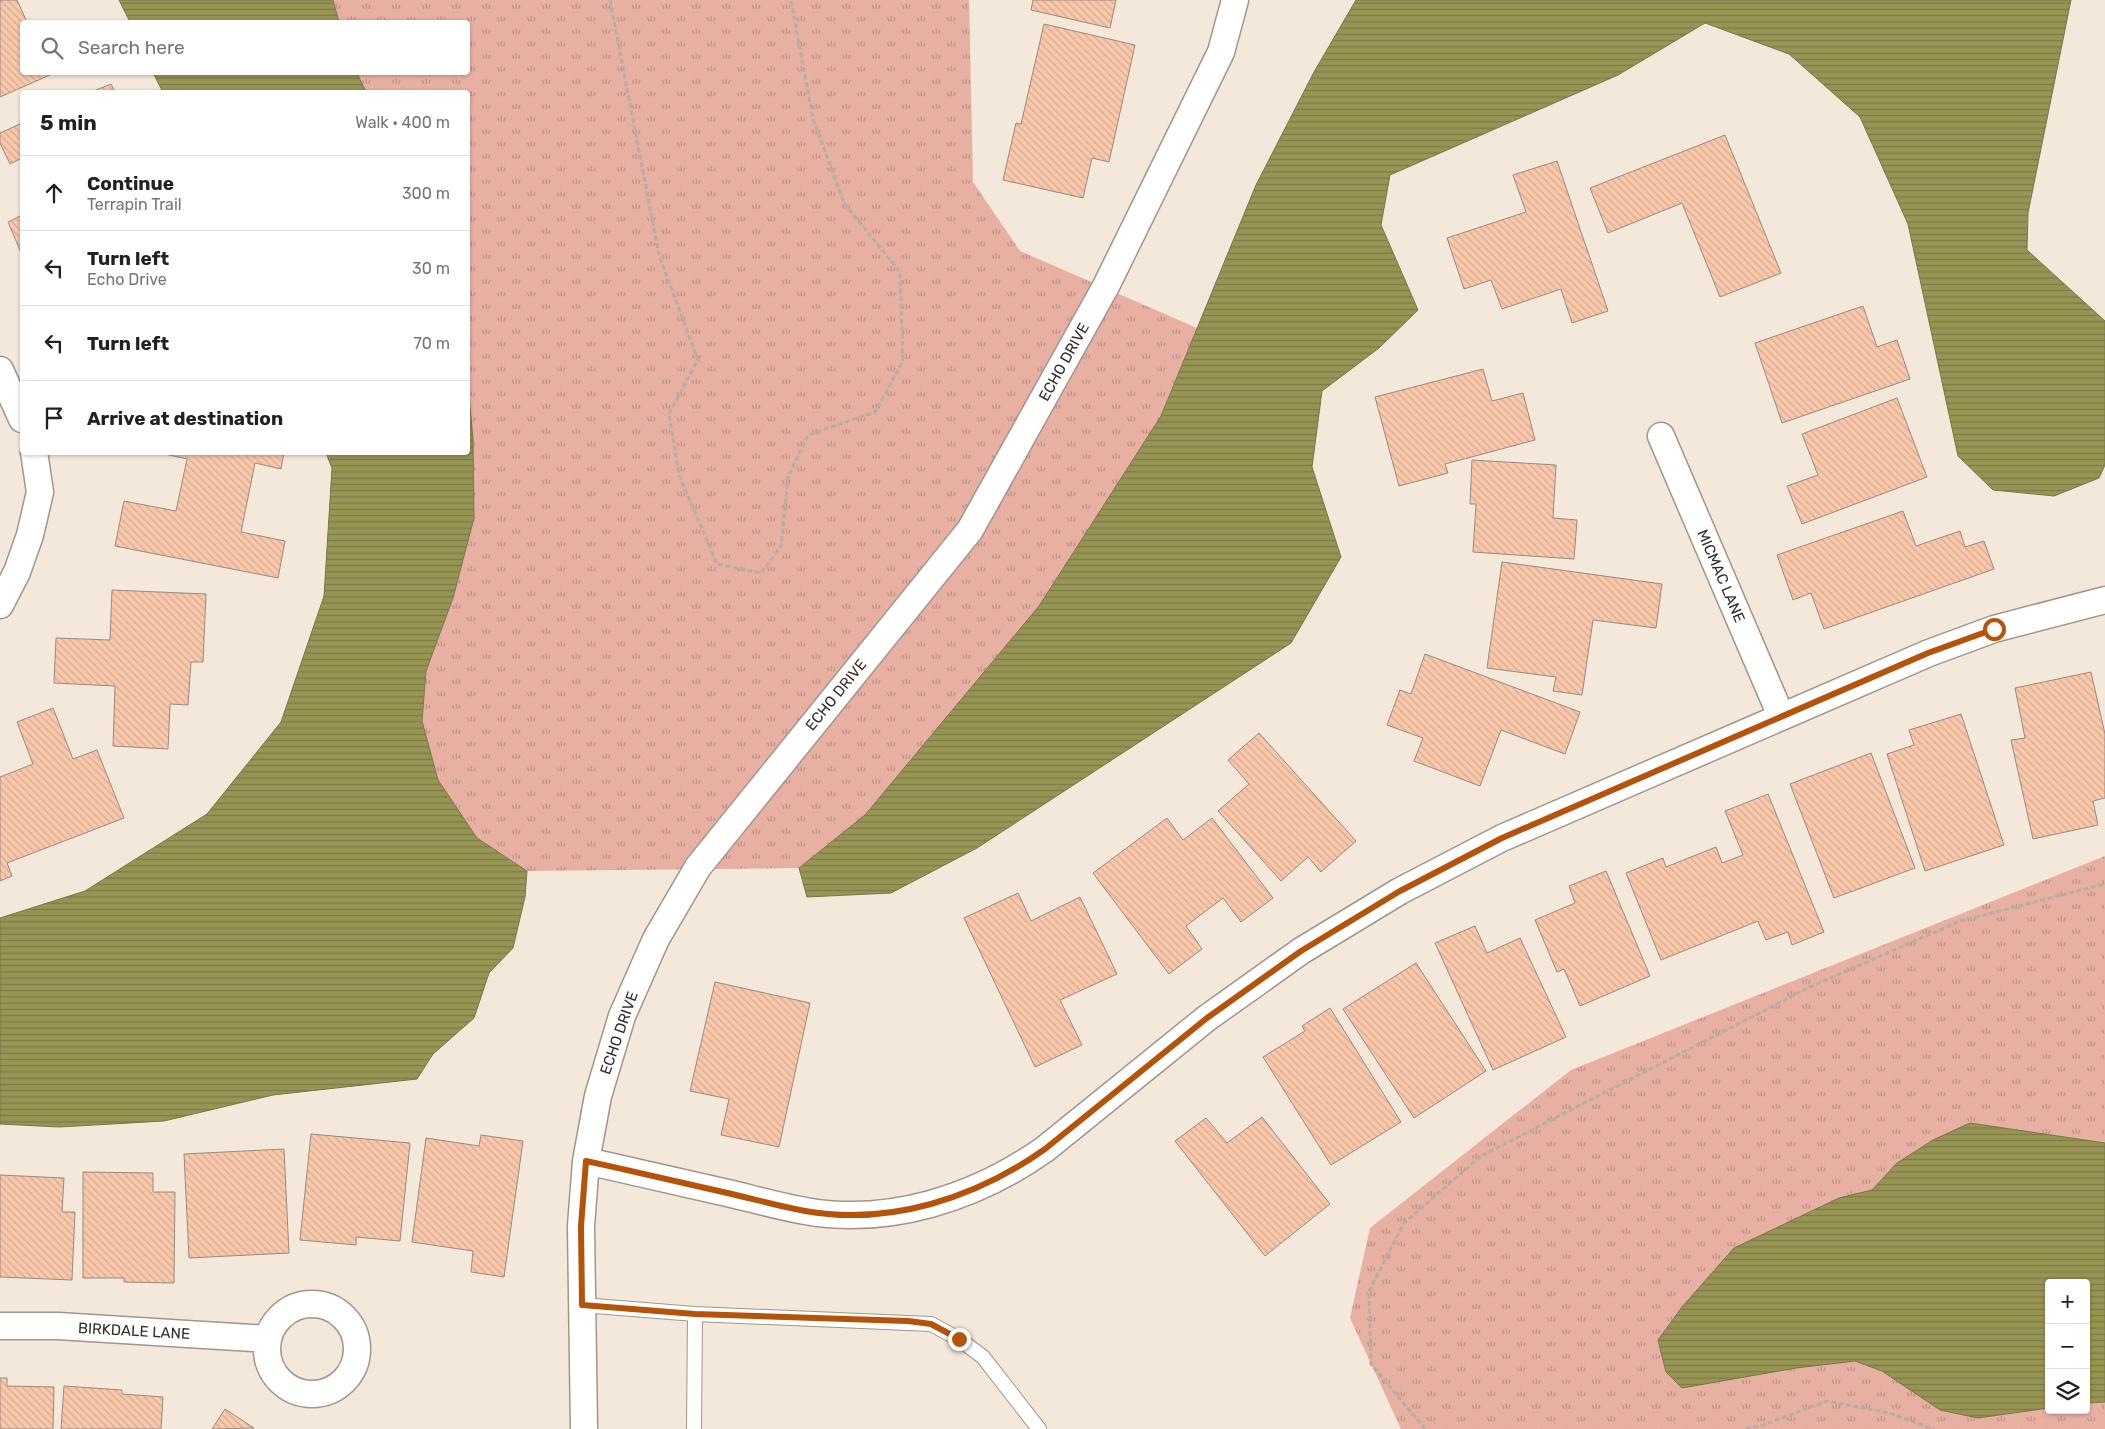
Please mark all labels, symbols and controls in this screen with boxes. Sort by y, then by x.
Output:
search box [20,20,470,75]
icon: search [38,34,66,62]
text: Search here [78,36,185,59]
text: 5 min [40,110,97,135]
text: Walk · 400 m [355,113,450,132]
text: Continue [87,172,174,195]
icon: ahead [40,179,68,207]
text: 300 m [402,184,450,203]
text: Terrapin Trail [87,195,182,214]
text: Turn left [87,247,169,270]
icon: left [40,254,68,282]
text: 30 m [412,259,450,278]
text: Echo Drive [87,270,167,289]
street label: ECHO DRIVE [1035,320,1093,404]
icon: left [40,329,68,357]
text: Turn left [87,332,169,355]
text: 70 m [413,334,450,353]
icon: arrive [40,404,68,432]
text: Arrive at destination [87,407,283,430]
street label: MICMAC LANE [1693,527,1749,625]
route start [1983,618,2006,641]
street label: ECHO DRIVE [802,656,870,734]
street label: ECHO DRIVE [596,989,642,1077]
map controls [2045,1279,2090,1414]
button: + [2045,1279,2090,1324]
street label: BIRKDALE LANE [77,1319,191,1343]
button: − [2045,1324,2090,1369]
route end [948,1328,971,1351]
button: layers [2045,1369,2090,1414]

